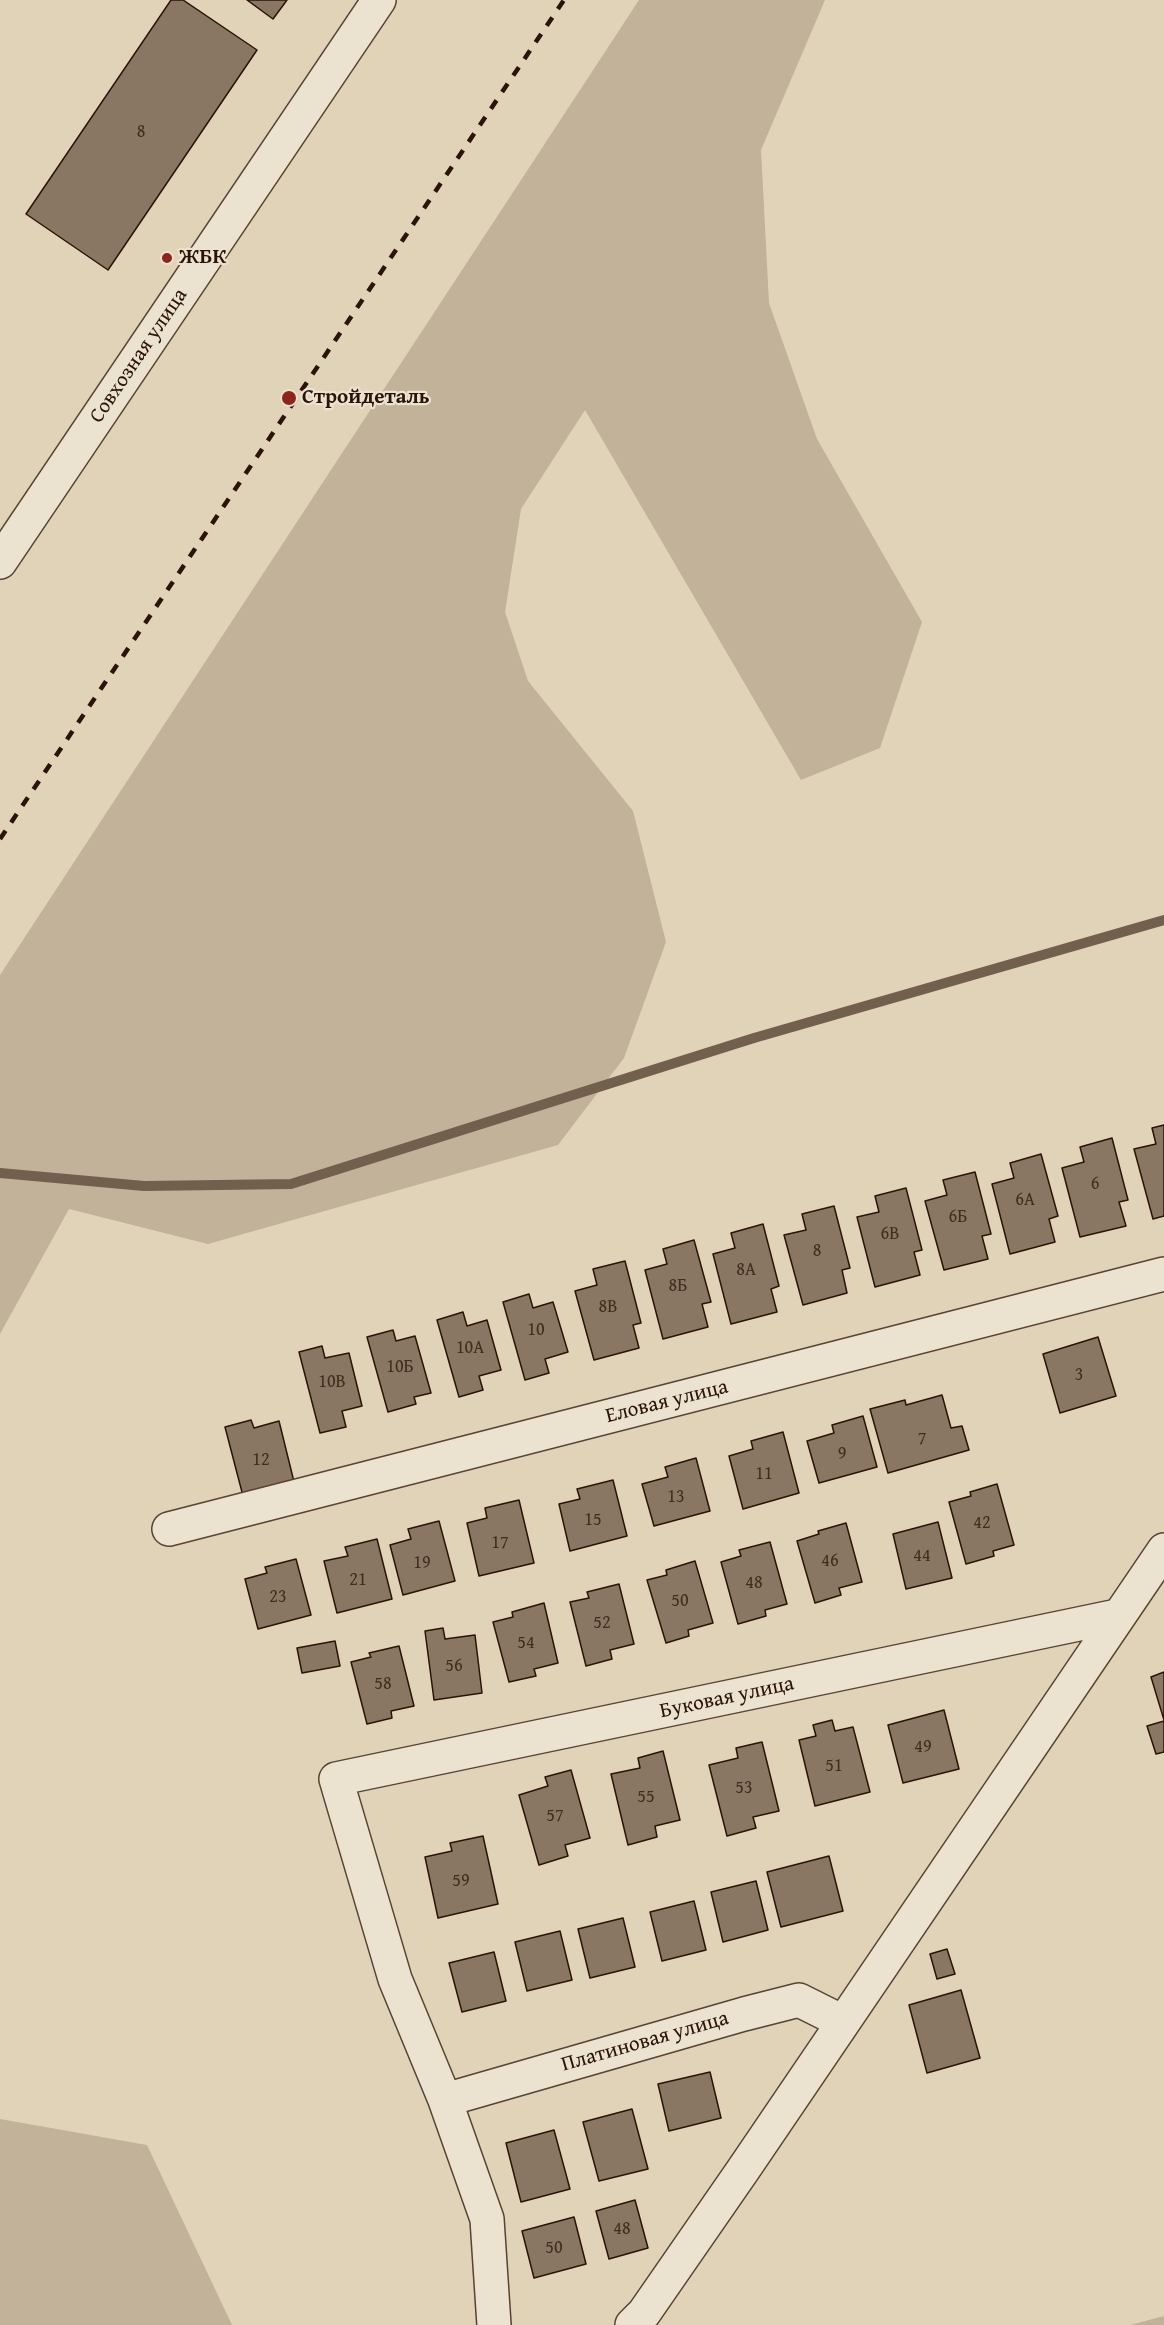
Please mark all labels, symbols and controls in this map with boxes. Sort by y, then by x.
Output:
house number: 8 [137,121,145,143]
place label: ЖБК [179,245,226,271]
marker: ЖБК [160,251,174,265]
street label: Совхозная улица [85,284,193,428]
place label: Стройдеталь [302,385,430,411]
marker: Стройдеталь [280,389,298,407]
house number: 6 [1091,1173,1099,1195]
house number: 6А [1015,1189,1035,1211]
house number: 6Б [949,1206,967,1228]
house number: 6В [881,1223,899,1245]
house number: 8 [813,1240,821,1262]
house number: 8А [736,1259,756,1281]
house number: 8Б [669,1275,687,1297]
house number: 8В [599,1296,617,1318]
house number: 10 [527,1319,545,1341]
house number: 10А [456,1337,484,1359]
house number: 10Б [386,1356,414,1378]
house number: 3 [1075,1364,1083,1386]
house number: 10В [318,1371,346,1393]
street label: Еловая улица [603,1375,731,1429]
house number: 7 [918,1428,926,1450]
house number: 9 [838,1443,846,1465]
house number: 12 [252,1449,270,1471]
house number: 11 [755,1463,773,1485]
house number: 13 [667,1486,685,1508]
house number: 15 [584,1509,602,1531]
house number: 42 [973,1512,991,1534]
house number: 17 [491,1532,509,1554]
house number: 44 [913,1545,931,1567]
house number: 46 [821,1550,839,1572]
house number: 19 [413,1552,431,1574]
house number: 21 [349,1569,367,1591]
house number: 48 [745,1572,763,1594]
house number: 23 [269,1586,287,1608]
house number: 50 [671,1590,689,1612]
house number: 52 [593,1612,611,1634]
house number: 54 [517,1632,535,1654]
house number: 56 [445,1655,463,1677]
street label: Буковая улица [658,1671,796,1725]
house number: 58 [374,1673,392,1695]
house number: 49 [914,1736,932,1758]
house number: 51 [825,1755,843,1777]
house number: 53 [735,1777,753,1799]
house number: 55 [637,1786,655,1808]
house number: 57 [546,1805,564,1827]
house number: 59 [452,1870,470,1892]
street label: Платиновая улица [558,2006,732,2078]
house number: 48 [613,2218,631,2240]
house number: 50 [545,2237,563,2259]

